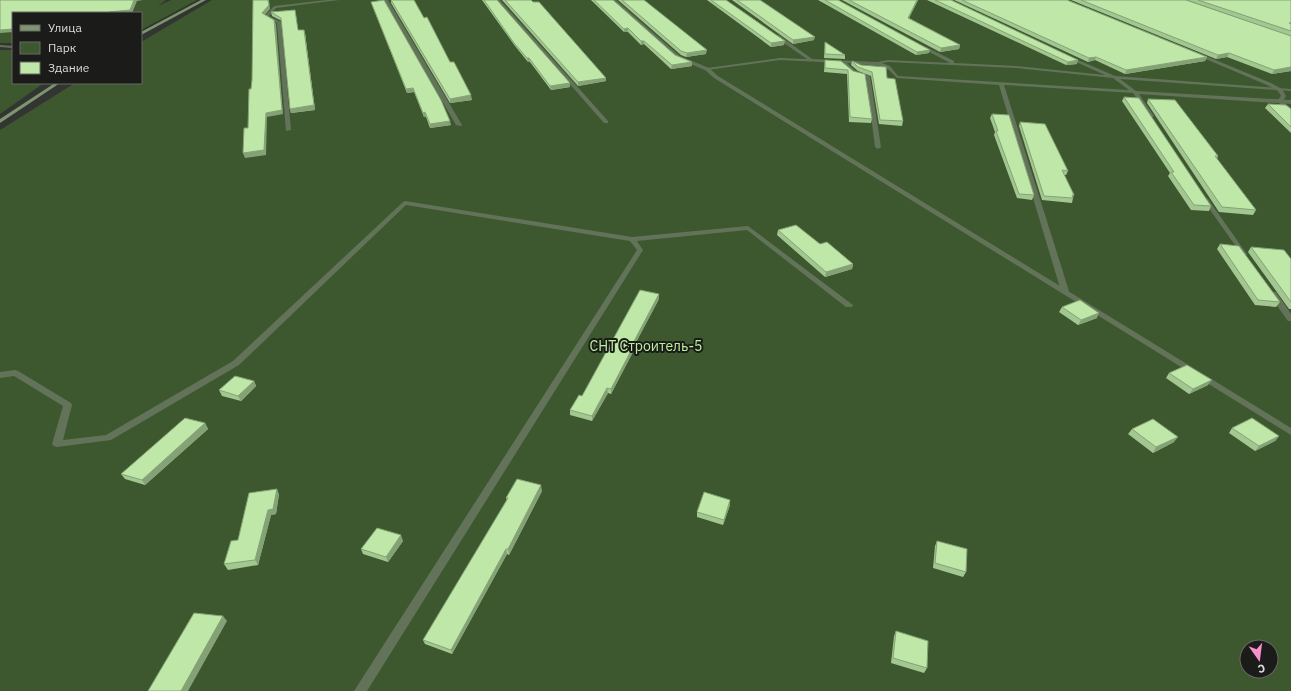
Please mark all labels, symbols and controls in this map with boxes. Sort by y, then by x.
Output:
legend [12,12,142,84]
text: Улица [48,20,82,35]
text: Парк [48,40,77,55]
text: Здание [48,60,90,75]
park label: СНТ Строитель-5 [590,337,702,355]
north arrow [1239,639,1279,679]
text: С [1256,661,1267,676]

